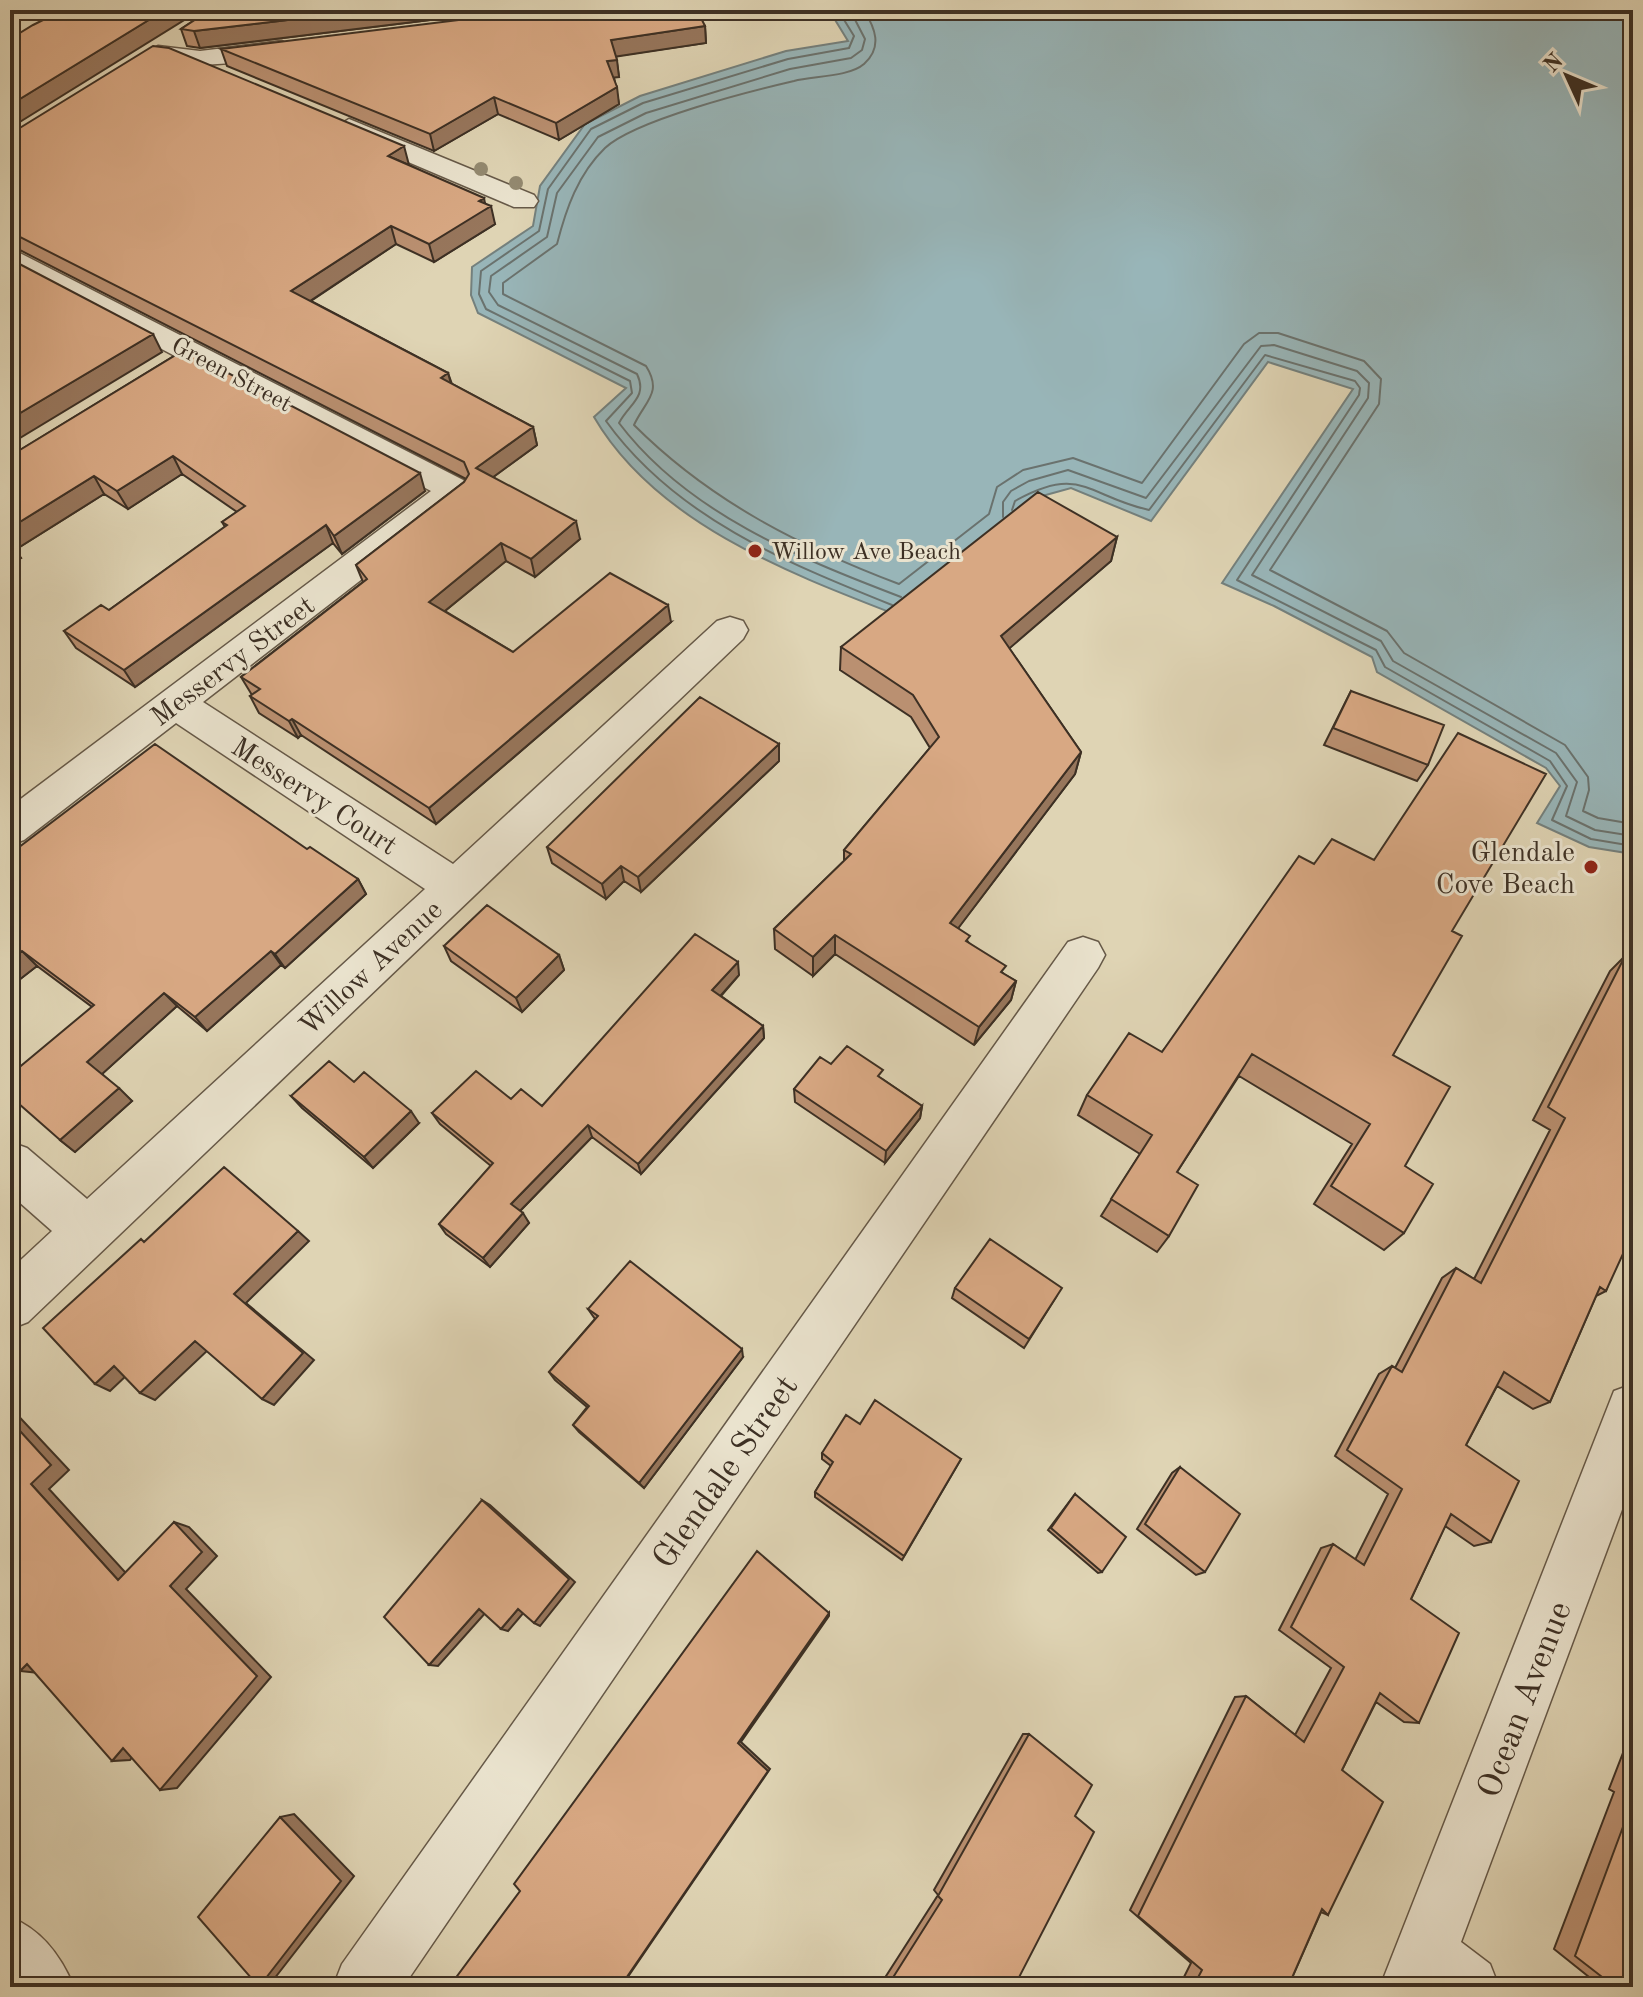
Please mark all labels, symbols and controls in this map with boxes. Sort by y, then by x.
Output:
north arrow [1527,36,1607,116]
text: N [1540,50,1568,77]
street label: Green Street [167,334,295,417]
place label: Willow Ave Beach [771,541,961,565]
marker: Willow Ave Beach [746,542,764,560]
street label: Messervy Street [147,592,321,733]
street label: Messervy Court [225,734,401,861]
place label: Glendale Cove Beach [1436,840,1575,900]
marker: Glendale Cove Beach [1582,858,1600,876]
street label: Willow Avenue [295,896,449,1042]
street label: Glendale Street [648,1370,805,1575]
street label: Ocean Avenue [1473,1597,1579,1803]

